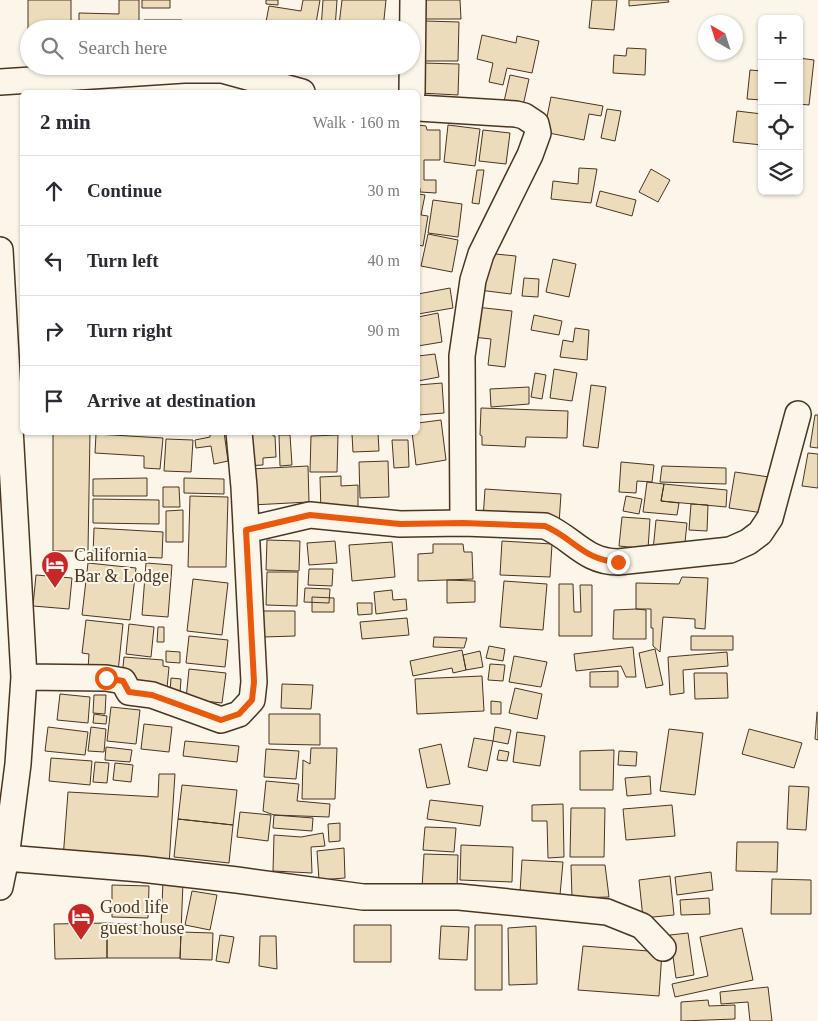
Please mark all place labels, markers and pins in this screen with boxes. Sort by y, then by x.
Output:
place label: California Bar & Lodge [74,545,169,586]
hotel icon: California Bar & Lodge [40,550,70,589]
place label: Good life guest house [100,897,185,938]
hotel icon: Good life guest house [66,902,96,941]

